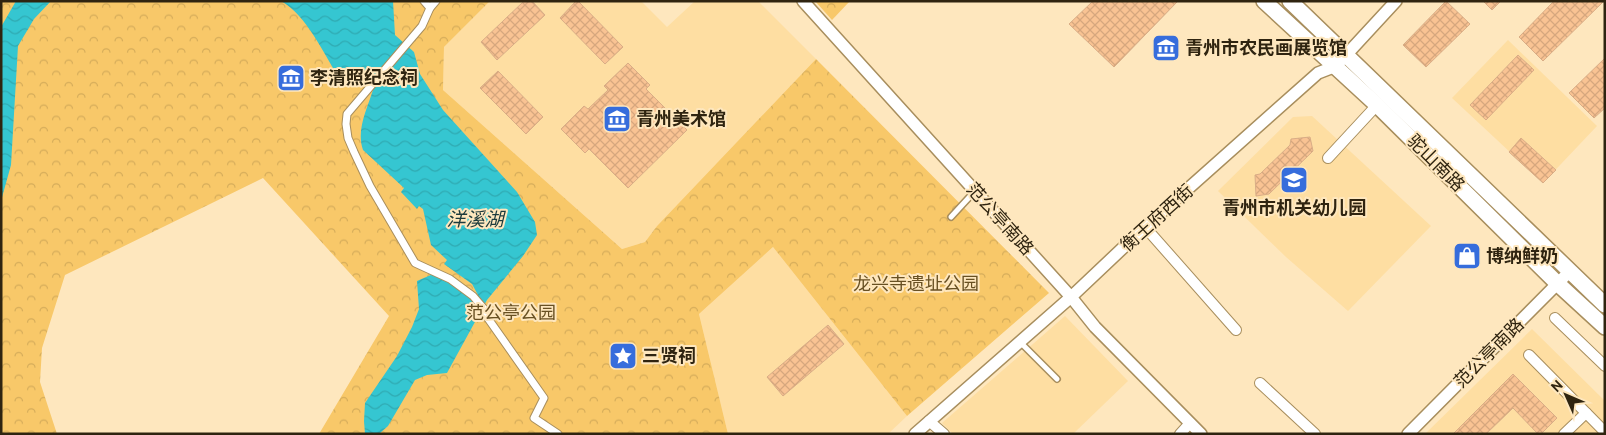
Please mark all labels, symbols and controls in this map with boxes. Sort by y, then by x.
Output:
museum icon: 青州市农民画展览馆 [1151,33,1181,63]
place label: 青州市农民画展览馆 [1185,38,1347,61]
museum icon: 李清照纪念祠 [276,63,306,93]
place label: 李清照纪念祠 [310,67,418,91]
museum icon: 青州美术馆 [602,104,632,134]
place label: 青州美术馆 [636,109,726,132]
street label: 驼山南路 [1401,130,1469,198]
school or university icon: 青州市机关幼儿园 [1279,165,1309,195]
street label: 范公亭南路 [960,179,1038,261]
street label: 衡王府西街 [1117,180,1199,258]
place label: 青州市机关幼儿园 [1222,198,1366,221]
water label: 洋溪湖 [446,209,506,233]
shop icon: 博纳鲜奶 [1452,241,1482,271]
place label: 博纳鲜奶 [1486,246,1558,269]
park label: 龙兴寺遗址公园 [853,274,979,297]
park label: 范公亭公园 [466,303,556,326]
street label: 范公亭南路 [1450,314,1530,394]
place icon: 三贤祠 [608,341,638,371]
place label: 三贤祠 [642,346,696,369]
north arrow [1541,370,1591,420]
text: N [1548,377,1567,396]

